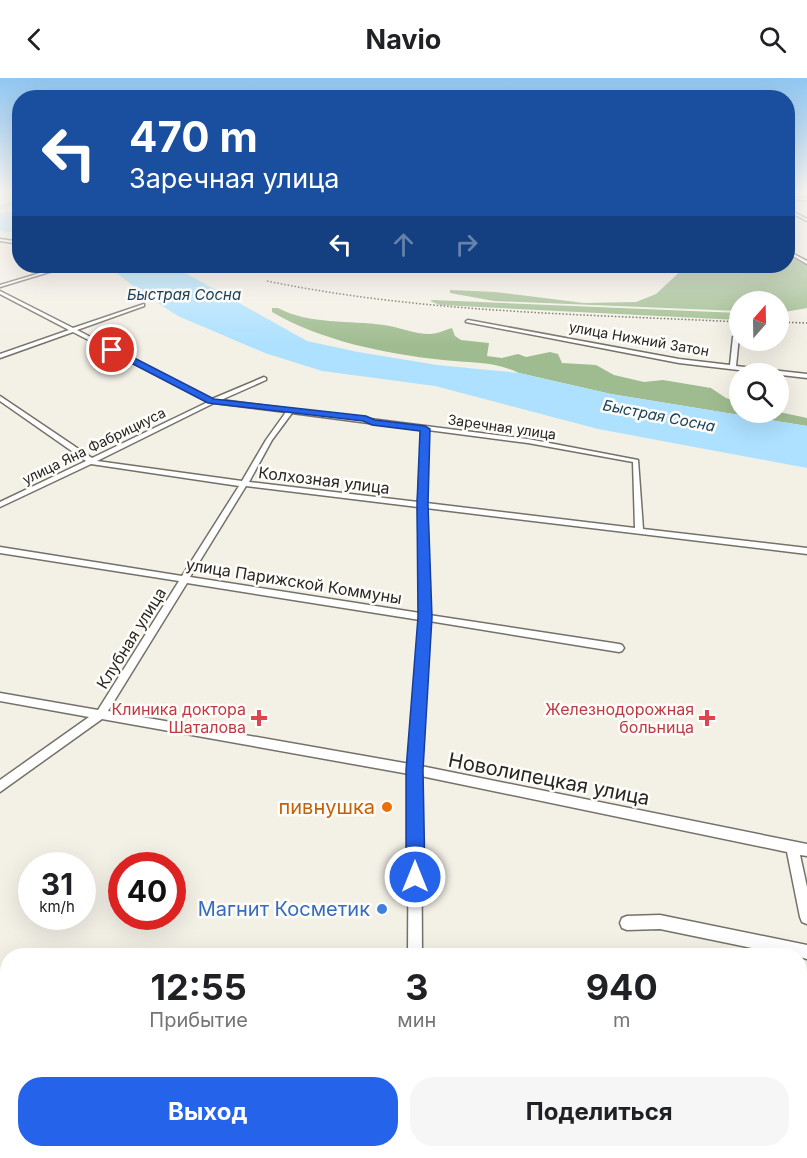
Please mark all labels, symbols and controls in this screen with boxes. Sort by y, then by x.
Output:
icon: back [18,23,51,56]
text: Navio [366,23,441,56]
icon: search [756,23,789,56]
text: 470 m [129,111,258,162]
icon: left [30,114,108,192]
text: Заречная улица [129,162,339,195]
icon: left [324,228,357,261]
icon: ahead [387,228,420,261]
icon: right [450,228,483,261]
water label: Быстрая Сосна [127,285,241,304]
north arrow [729,291,789,351]
map controls [729,291,789,423]
street label: улица Нижний Затон [568,318,710,359]
pin [86,324,137,375]
icon: arrive [95,333,128,366]
button: search [729,363,789,423]
water label: Быстрая Сосна [601,395,717,436]
street label: улица Яна Фабрициуса [19,403,168,488]
street label: Заречная улица [447,410,557,443]
street label: Колхозная улица [257,462,391,498]
street label: улица Парижской Коммуны [185,554,403,608]
street label: Клубная улица [92,584,170,692]
place label: Клиника доктора Шаталова [111,699,246,737]
place label: Железнодорожная больница [545,699,694,737]
marker: Клиника доктора Шаталова [250,709,268,727]
marker: Железнодорожная больница [698,709,716,727]
street label: Новолипецкая улица [446,748,652,810]
place label: пивнушка [279,795,375,819]
marker: пивнушка [380,800,394,814]
position arrow [383,845,447,909]
speed limit sign: 40 [108,852,186,930]
text: 31 [41,866,73,902]
text: km/h [39,897,75,916]
place label: Магнит Косметик [198,897,370,921]
marker: Магнит Косметик [375,902,389,916]
text: 12:55 [151,965,247,1009]
text: 3 [405,965,428,1009]
text: 940 [586,965,658,1009]
text: Прибытие [149,1008,248,1032]
text: мин [397,1008,436,1032]
text: m [613,1008,630,1032]
button: Выход [18,1077,398,1146]
button: Поделиться [410,1077,789,1146]

